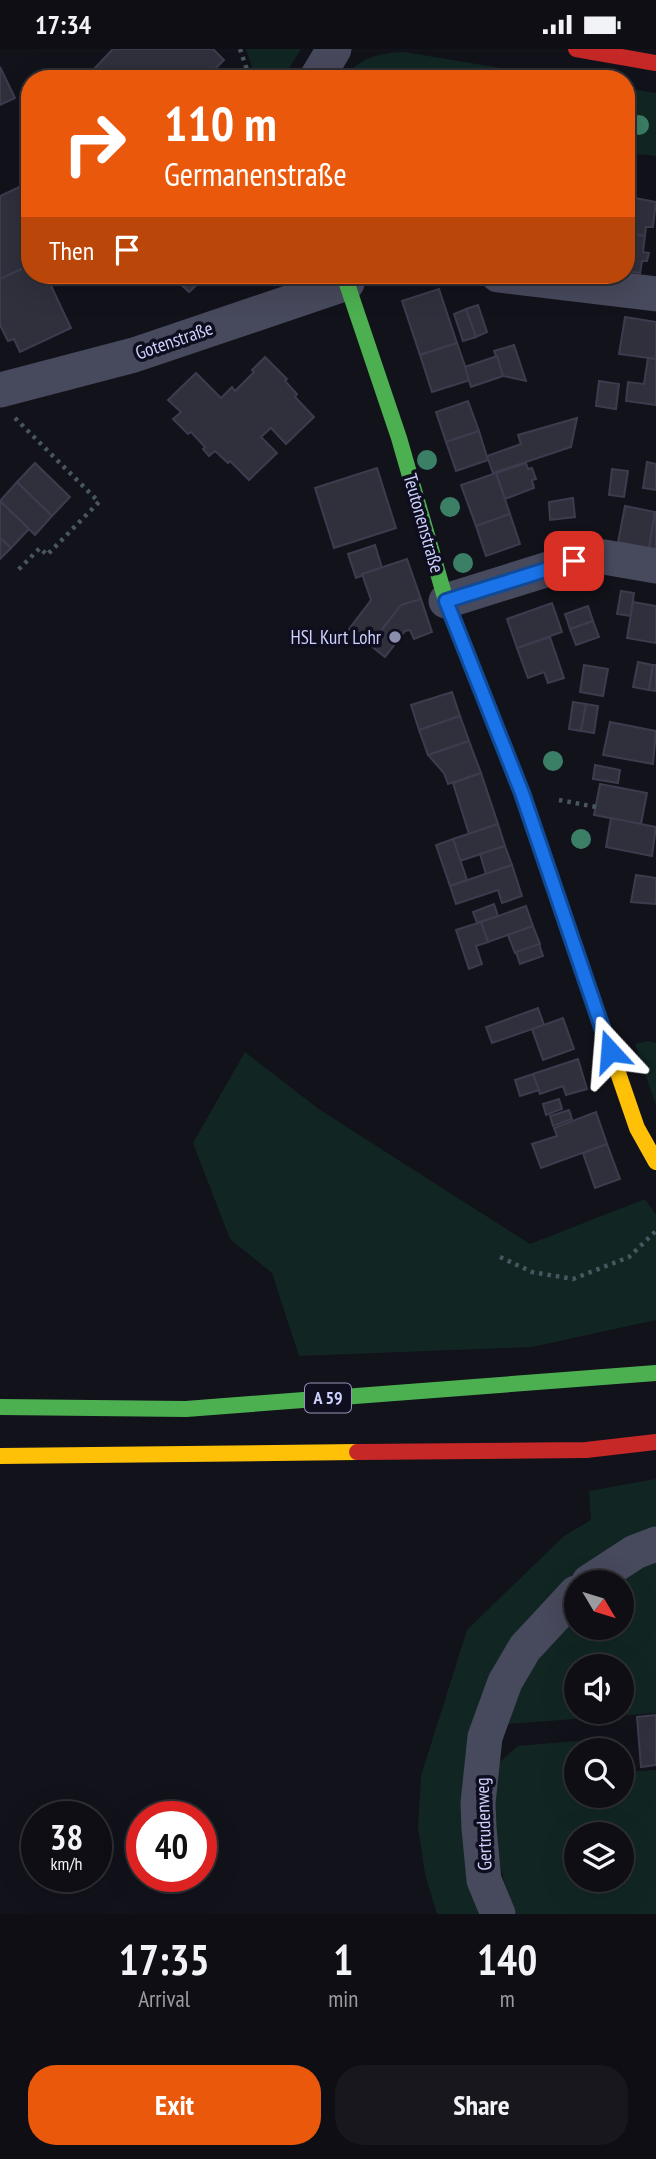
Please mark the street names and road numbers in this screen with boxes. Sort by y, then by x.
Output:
street label: Gotenstraße [132,316,216,364]
street label: Teutonenstraße [398,471,450,575]
road number: A 59 [305,1383,351,1413]
street label: Gertrudenweg [469,1777,497,1871]

